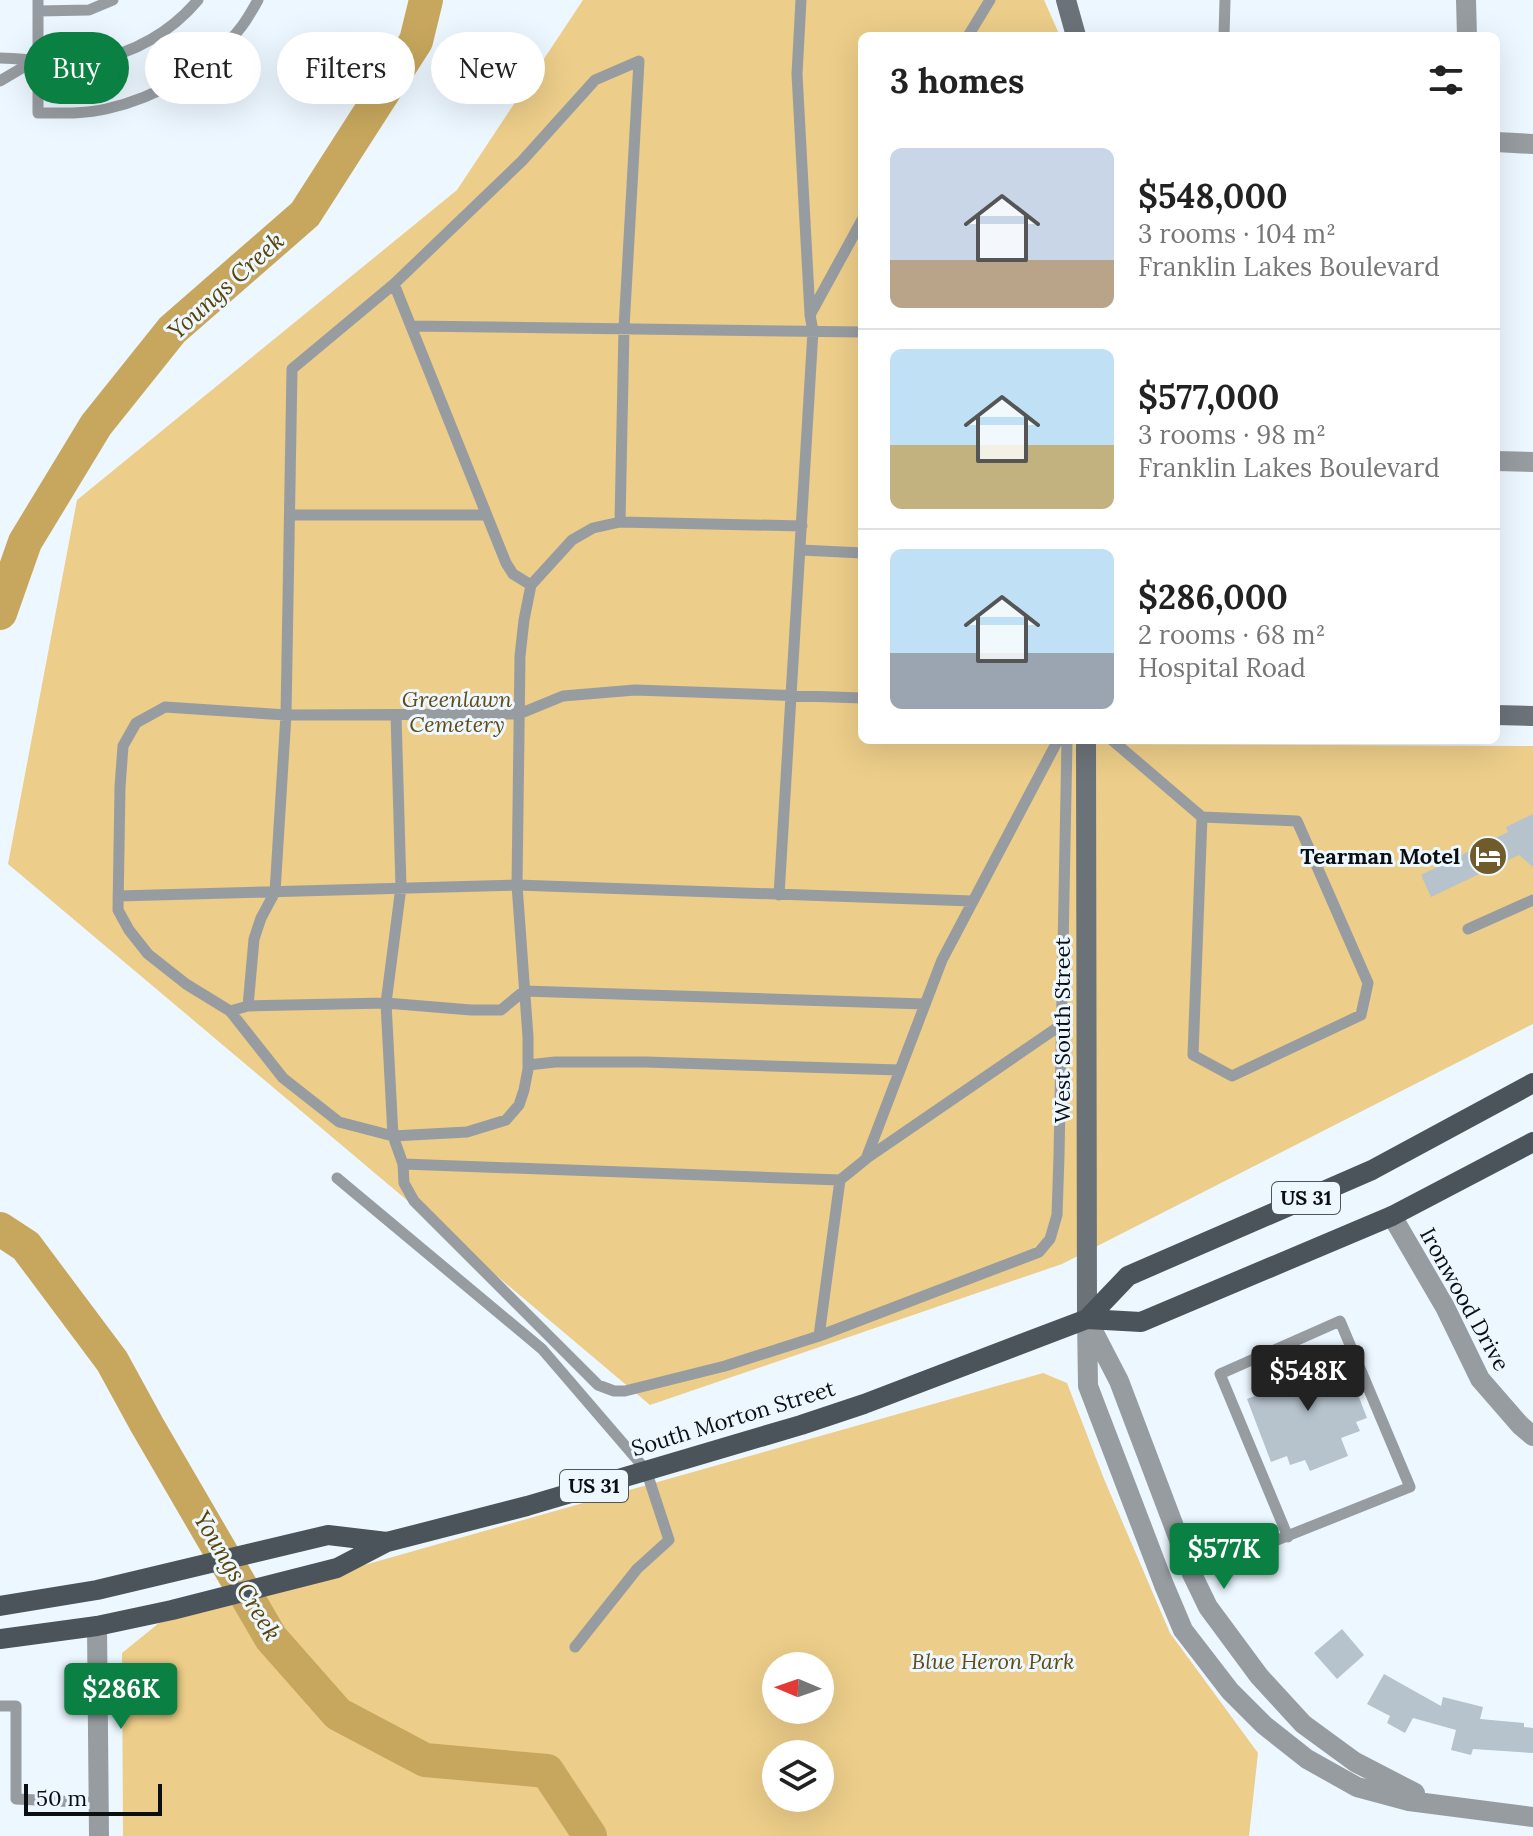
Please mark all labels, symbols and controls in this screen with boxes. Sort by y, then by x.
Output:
chip: Buy [24,32,129,104]
chip: Rent [145,32,261,104]
chip: Filters [277,32,415,104]
chip: New [431,32,545,104]
icon: filters [1424,58,1468,102]
text: 3 homes [890,59,1024,102]
text: $548,000 [1138,174,1288,217]
icon: home [954,180,1050,276]
text: 3 rooms · 104 m² [1138,217,1336,250]
water label: Youngs Creek [161,225,290,346]
text: Franklin Lakes Boulevard [1138,250,1440,283]
text: $577,000 [1138,375,1279,418]
icon: home [954,381,1050,477]
text: 3 rooms · 98 m² [1138,418,1326,451]
text: Franklin Lakes Boulevard [1138,451,1440,484]
text: $286,000 [1138,575,1288,618]
icon: home [954,581,1050,677]
text: 2 rooms · 68 m² [1138,618,1326,651]
text: Hospital Road [1138,651,1306,684]
park label: Greenlawn Cemetery [402,685,513,738]
hotel icon: Tearman Motel [1467,835,1509,877]
place label: Tearman Motel [1300,842,1460,870]
street label: West South Street [1048,937,1076,1123]
road number: US 31 [1272,1182,1340,1214]
street label: Ironwood Drive [1414,1222,1516,1376]
pin: $548K [1252,1345,1364,1413]
text: $548K [1269,1354,1347,1387]
street label: South Morton Street [628,1374,839,1462]
road number: US 31 [560,1470,628,1502]
water label: Youngs Creek [186,1505,288,1646]
pin: $577K [1168,1523,1280,1591]
text: $577K [1188,1532,1260,1565]
park label: Blue Heron Park [912,1647,1074,1675]
north arrow [762,1652,834,1724]
map controls [762,1652,834,1812]
pin: $286K [65,1663,177,1731]
text: $286K [82,1672,160,1705]
button: layers [762,1740,834,1812]
scale bar [24,1780,162,1816]
text: 50 m [36,1784,87,1812]

